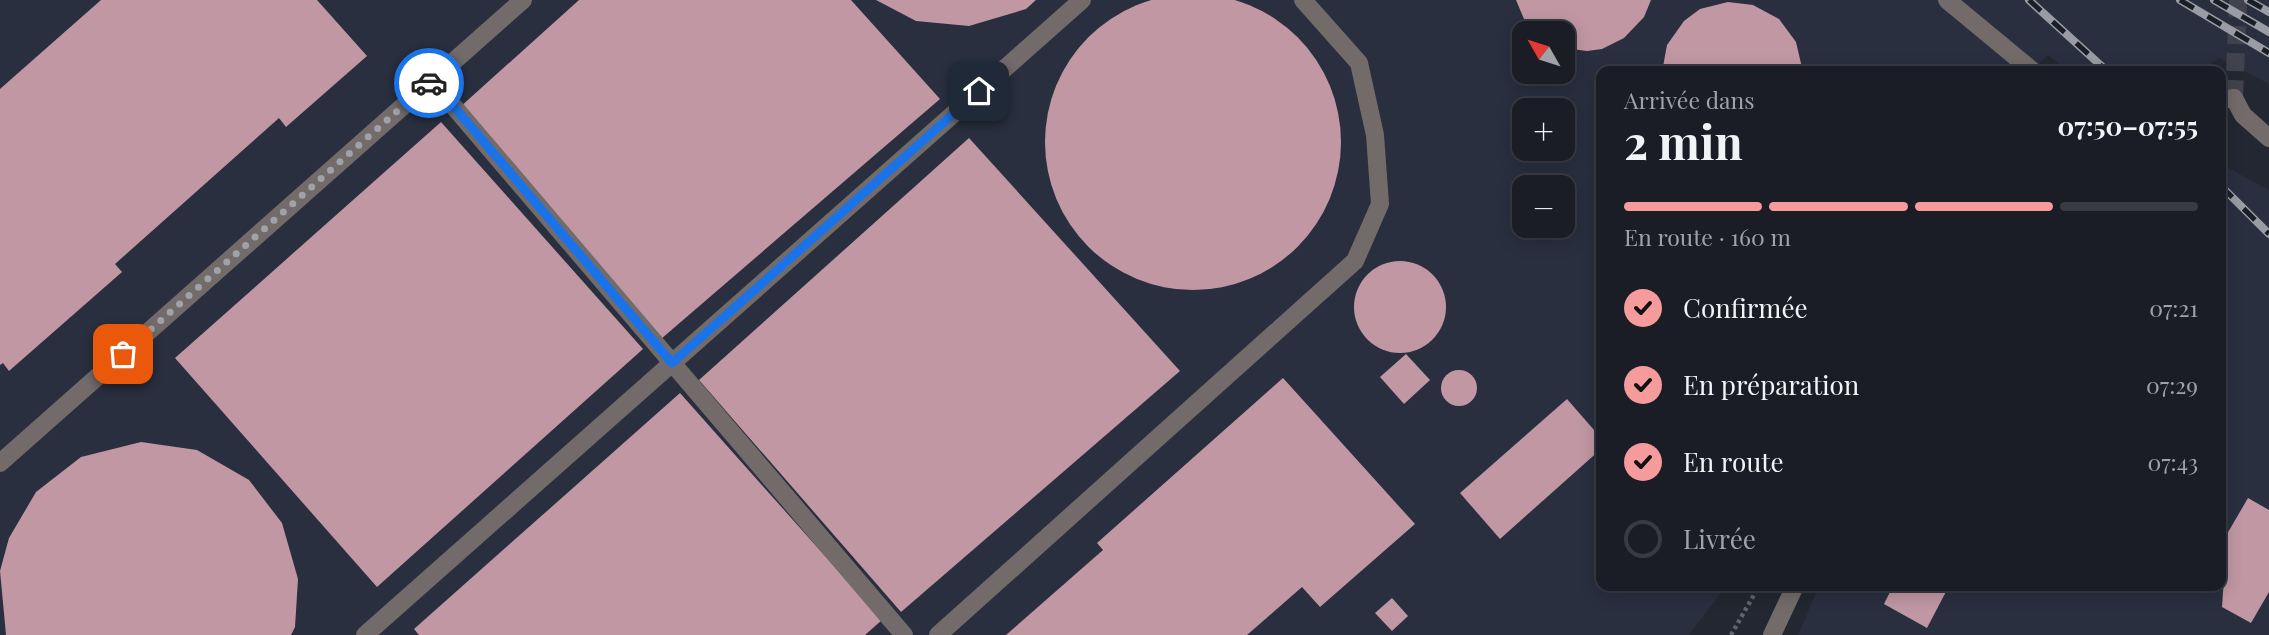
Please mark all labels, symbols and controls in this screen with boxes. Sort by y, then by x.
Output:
north arrow [1512,21,1575,84]
map controls [1512,21,1575,238]
courier [394,48,464,118]
pin [949,61,1009,121]
icon: car [410,64,448,102]
icon: home [960,72,998,110]
text: Arrivée dans [1624,84,1755,115]
button: + [1512,98,1575,161]
text: 07:50–07:55 [2057,108,2198,143]
text: 2 min [1624,110,1743,172]
button: − [1512,175,1575,238]
text: En route · 160 m [1624,221,1791,252]
icon: check [1624,289,1662,327]
text: Confirmée [1683,290,1808,325]
text: 07:21 [2149,292,2198,323]
pin [93,324,153,384]
icon: bag [104,335,142,373]
icon: check [1624,366,1662,404]
text: En préparation [1683,367,1859,402]
text: 07:29 [2146,369,2198,400]
icon: check [1624,443,1662,481]
text: En route [1683,444,1784,479]
text: 07:43 [2147,446,2198,477]
text: Livrée [1683,521,1756,556]

